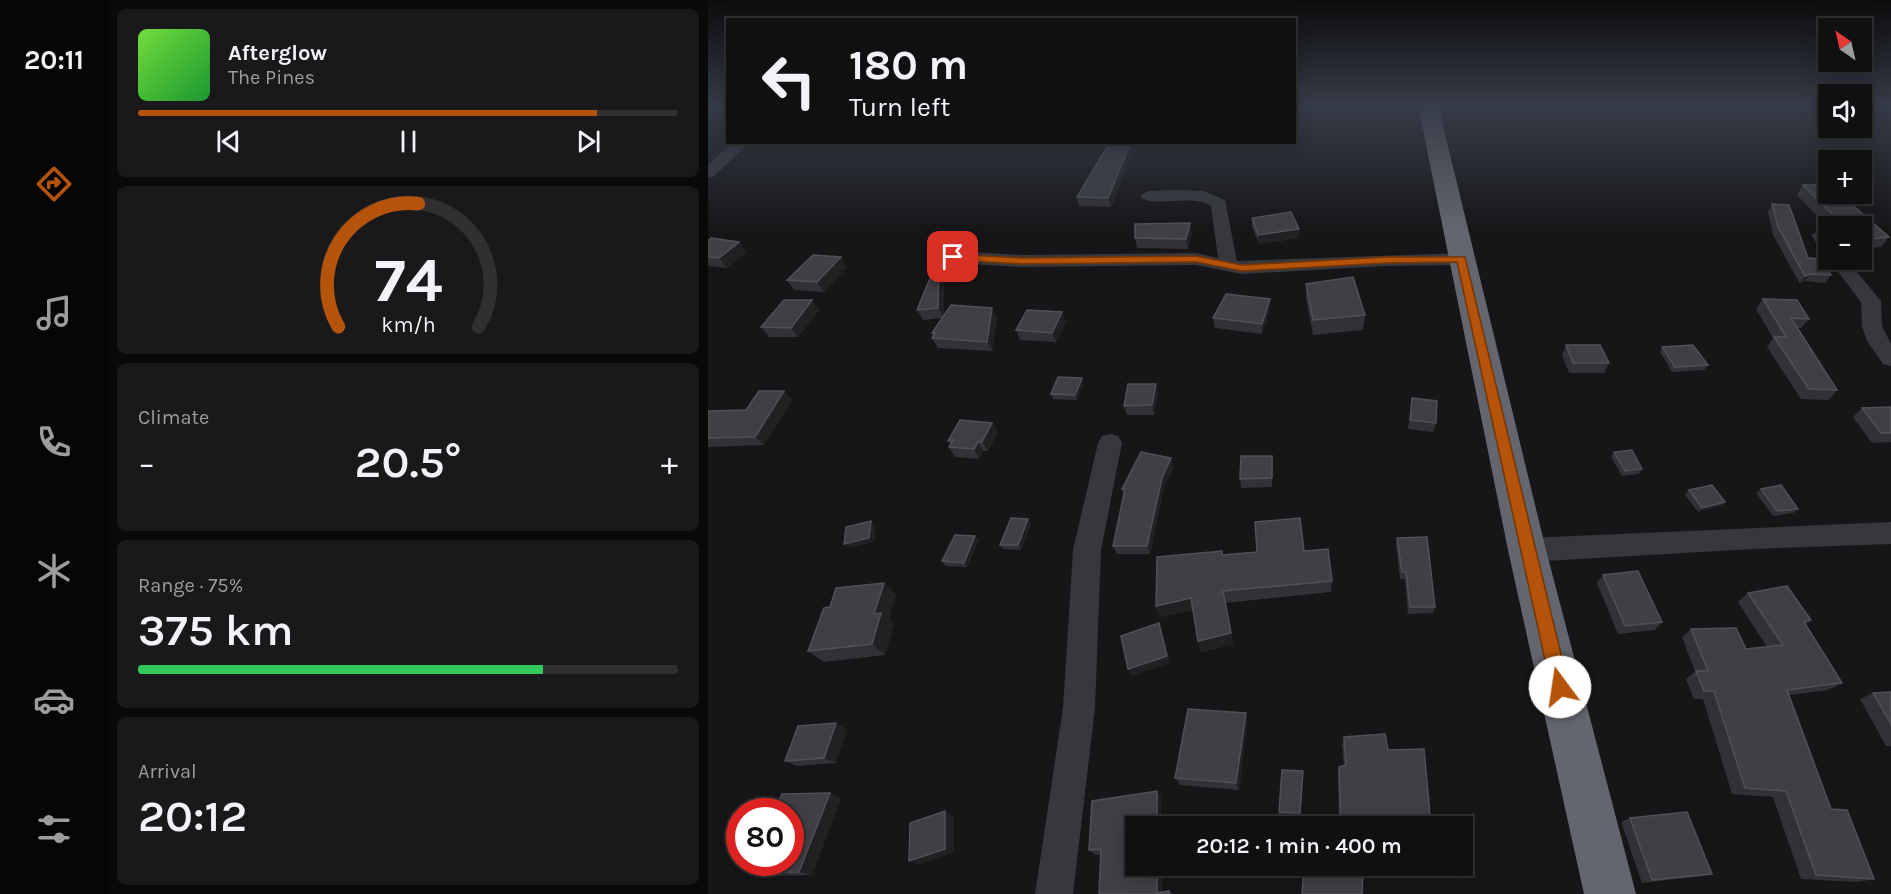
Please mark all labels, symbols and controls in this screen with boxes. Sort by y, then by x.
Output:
north arrow [1818,18,1872,72]
map controls [1818,18,1872,270]
text: Afterglow [228,40,327,66]
text: 180 m [849,40,968,90]
icon: left [750,42,828,120]
text: 20:11 [24,44,84,76]
text: The Pines [228,66,315,89]
button: sound [1818,84,1872,138]
text: Turn left [849,91,950,123]
icon: previous [212,125,245,158]
icon: pause [392,125,425,158]
icon: next [572,125,605,158]
button: + [1818,150,1872,204]
icon: directions [33,163,75,205]
button: − [1818,216,1872,270]
pin [927,231,978,282]
icon: arrive [936,240,969,273]
text: 74 [374,244,442,317]
icon: music [33,292,75,334]
text: km/h [381,312,435,337]
text: Climate [138,406,209,429]
icon: phone [33,421,75,463]
text: 20.5° [355,436,461,488]
text: − [138,444,155,482]
text: + [661,444,678,482]
icon: climate [33,550,75,592]
text: Range · 75% [138,574,243,597]
text: 375 km [138,604,294,656]
position arrow [1528,655,1592,719]
icon: car [33,679,75,721]
text: Arrival [138,760,197,783]
text: 20:12 [138,790,247,842]
speed limit sign: 80 [726,798,804,876]
icon: filters [33,808,75,850]
text: 20:12 · 1 min · 400 m [1196,833,1402,859]

